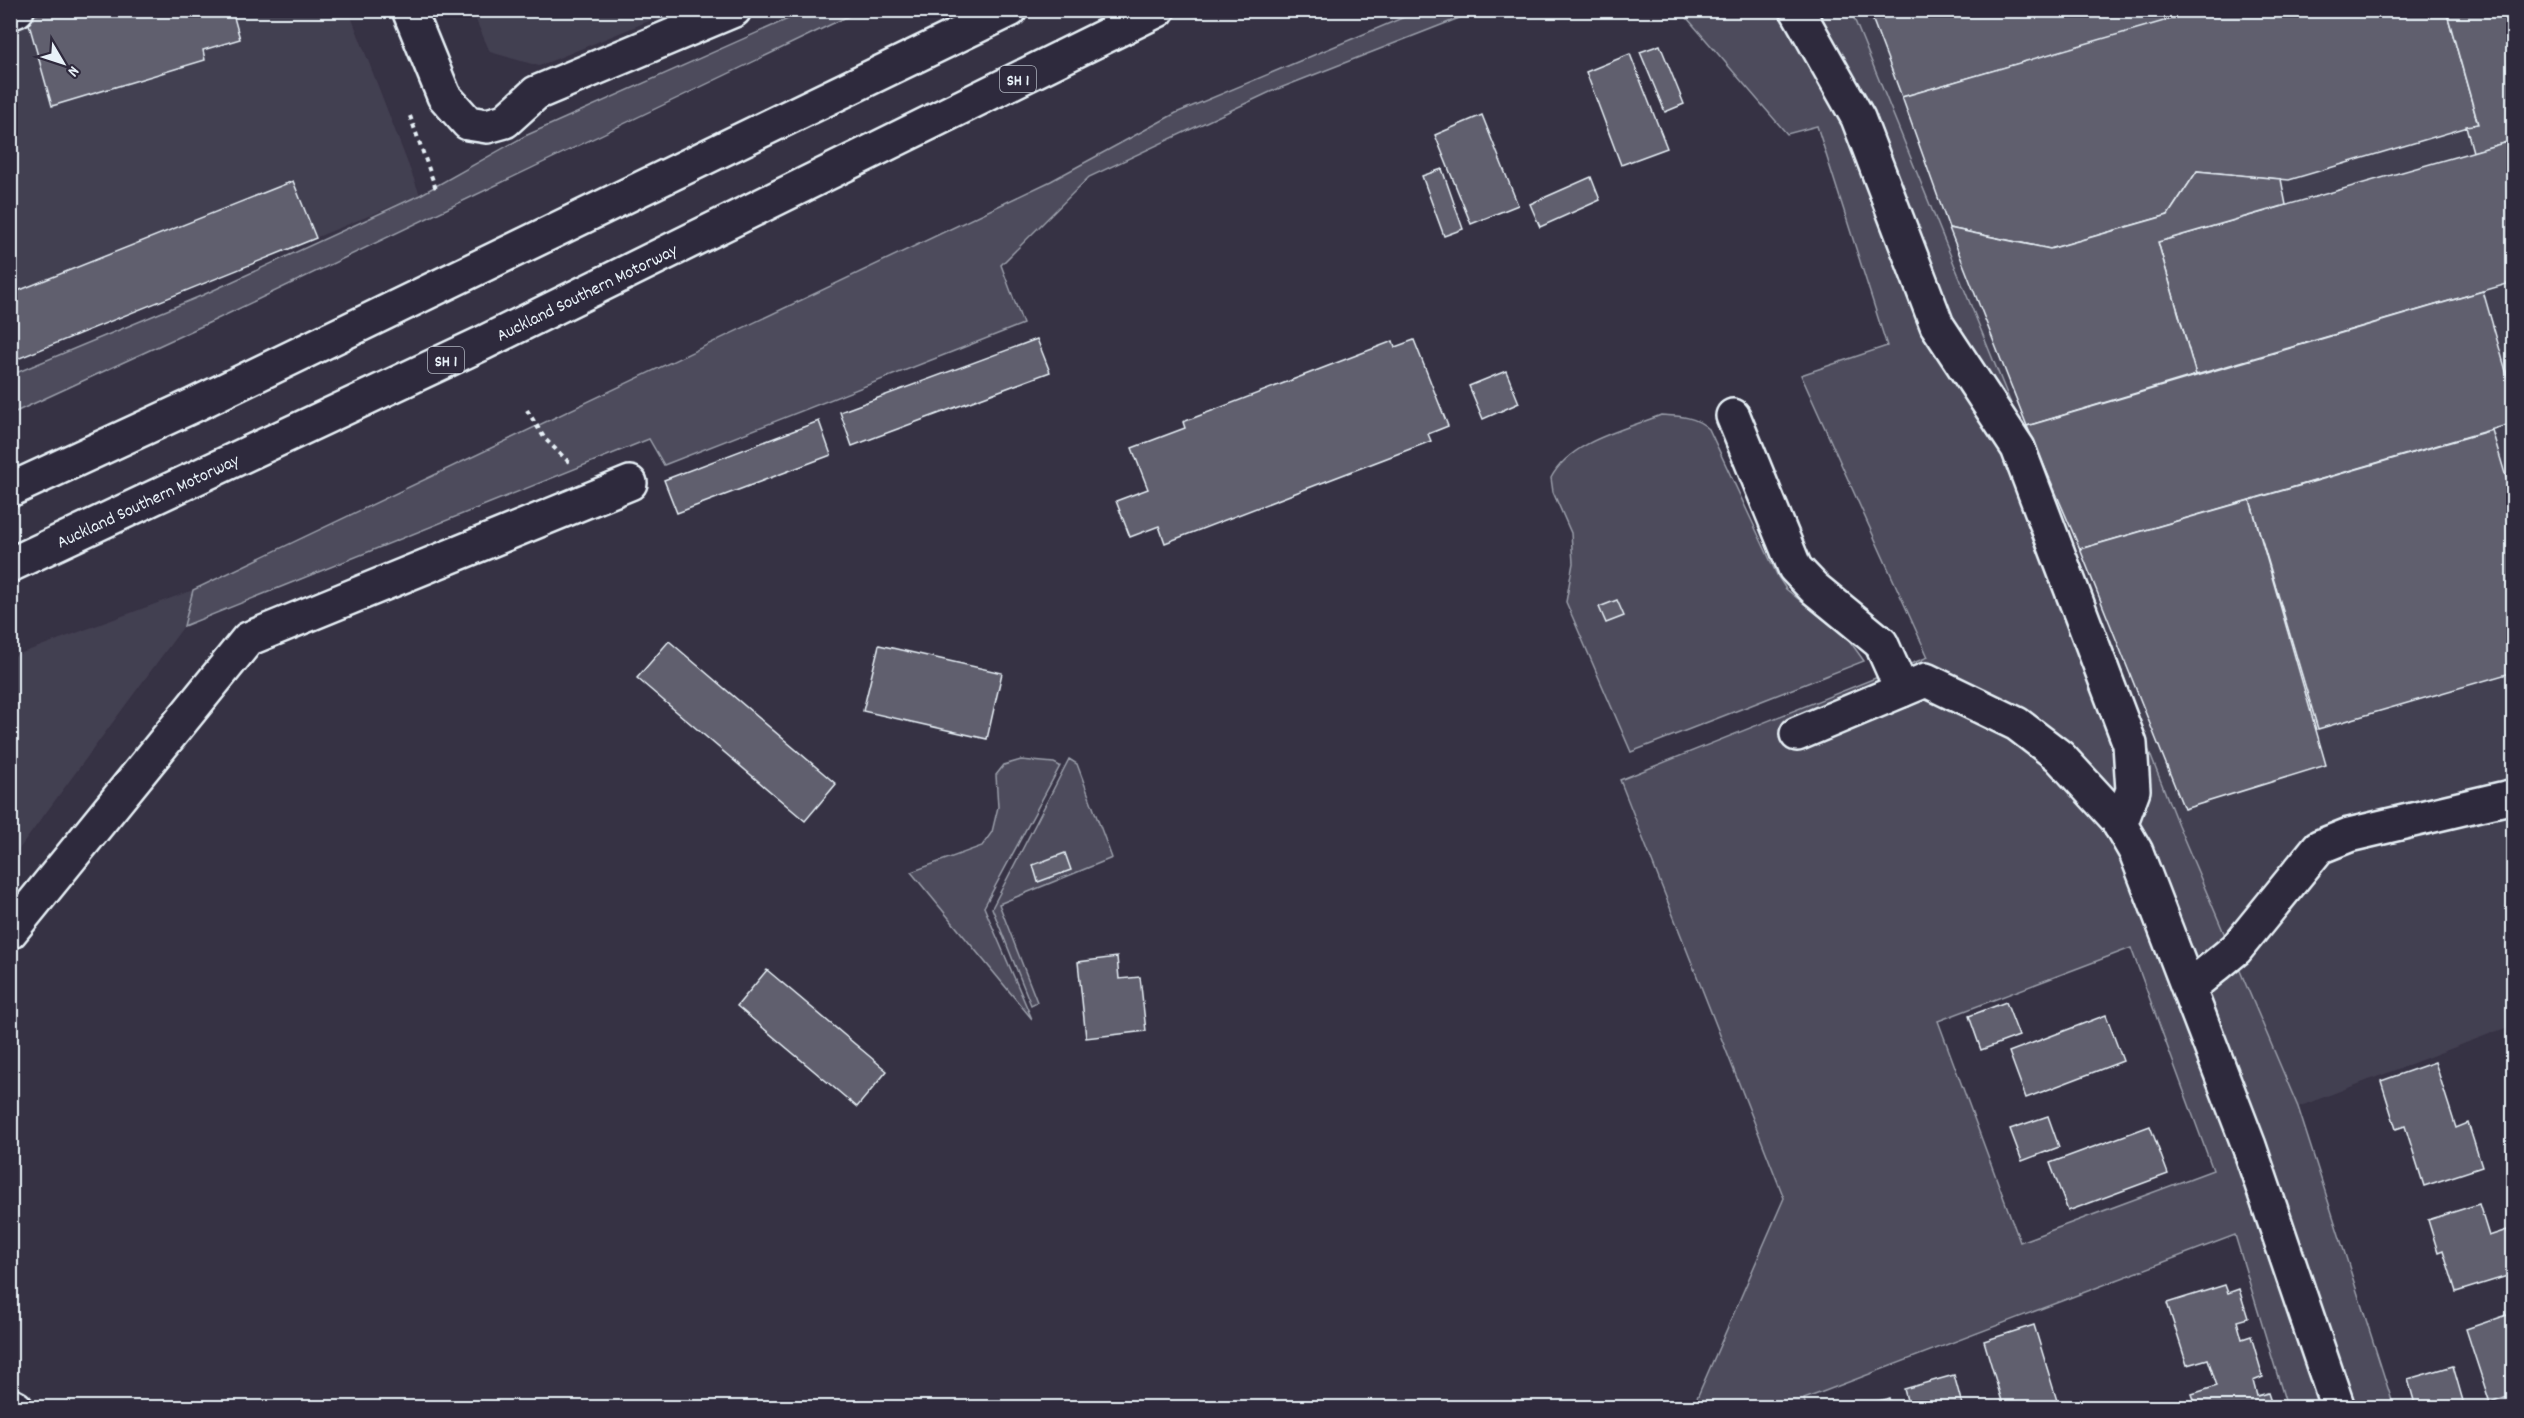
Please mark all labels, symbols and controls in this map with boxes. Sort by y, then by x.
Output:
north arrow [33,33,93,93]
text: N [61,61,84,81]
road number: SH 1 [1000,66,1036,92]
street label: Auckland Southern Motorway [493,239,683,349]
road number: SH 1 [428,347,464,373]
street label: Auckland Southern Motorway [53,449,245,556]

